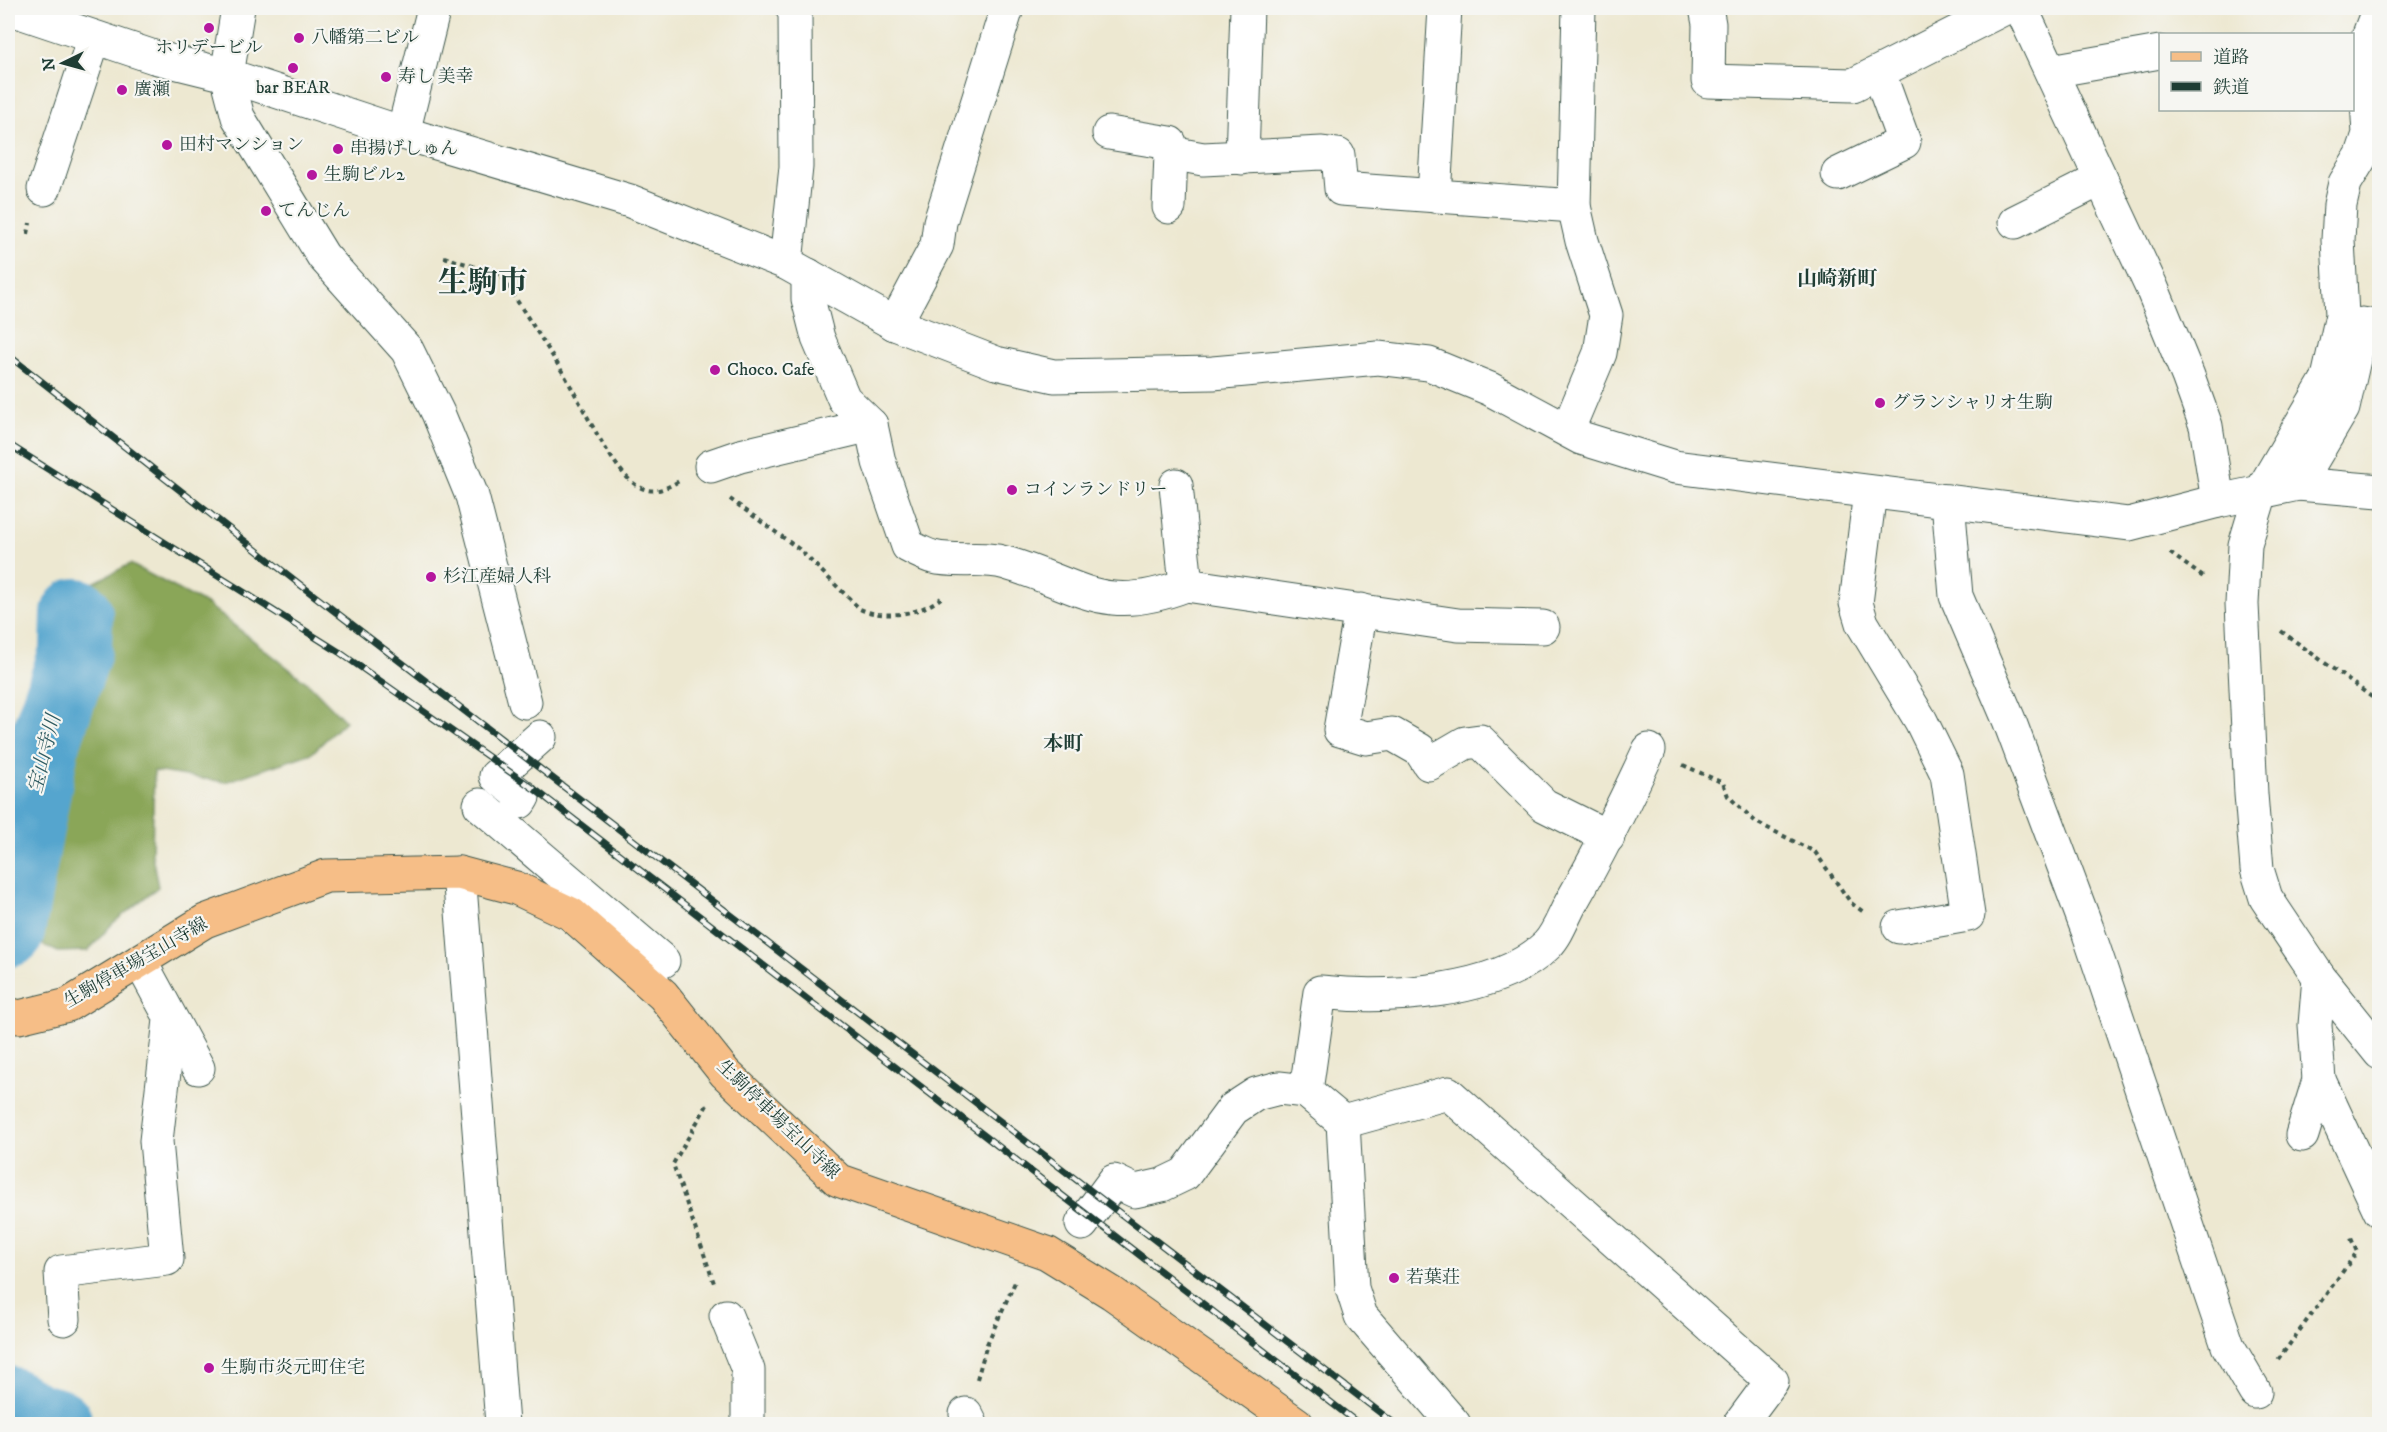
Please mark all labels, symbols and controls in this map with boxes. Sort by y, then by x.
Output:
marker: ホリデービル [202,21,216,35]
place label: 八幡第二ビル [311,27,419,49]
marker: 八幡第二ビル [292,31,306,45]
north arrow [33,33,93,93]
legend [2159,33,2354,111]
place label: ホリデービル [155,37,263,59]
text: 道路 [2213,47,2249,69]
text: N [39,57,60,72]
marker: bar BEAR [286,61,300,75]
place label: 寿し 美幸 [398,66,474,88]
marker: 寿し 美幸 [379,70,393,84]
place label: bar BEAR [256,77,330,99]
text: 鉄道 [2213,77,2249,99]
place label: 廣瀬 [134,79,170,101]
marker: 廣瀬 [115,83,129,97]
place label: 田村マンション [179,134,304,156]
marker: 田村マンション [160,138,174,152]
place label: 串揚げしゅん [350,138,458,160]
marker: 串揚げしゅん [331,142,345,156]
place label: 生駒ビル2 [324,164,405,186]
marker: 生駒ビル2 [305,168,319,182]
place label: てんじん [278,200,350,222]
marker: てんじん [259,204,273,218]
district label: 生駒市 [438,265,528,302]
district label: 山崎新町 [1797,267,1878,292]
place label: Choco. Cafe [727,359,814,381]
marker: Choco. Cafe [708,363,722,377]
place label: グランシャリオ生駒 [1892,392,2053,414]
marker: グランシャリオ生駒 [1873,396,1887,410]
place label: コインランドリー [1024,479,1167,501]
marker: コインランドリー [1005,483,1019,497]
place label: 杉江産婦人科 [443,566,551,588]
marker: 杉江産婦人科 [424,570,438,584]
water label: 宝山寺川 [23,710,67,796]
district label: 本町 [1043,732,1084,757]
street label: 生駒停車場宝山寺線 [60,913,212,1013]
street label: 生駒停車場宝山寺線 [712,1056,844,1184]
place label: 若葉荘 [1406,1267,1460,1289]
marker: 若葉荘 [1387,1271,1401,1285]
place label: 生駒市炎元町住宅 [221,1357,365,1379]
marker: 生駒市炎元町住宅 [202,1361,216,1375]

